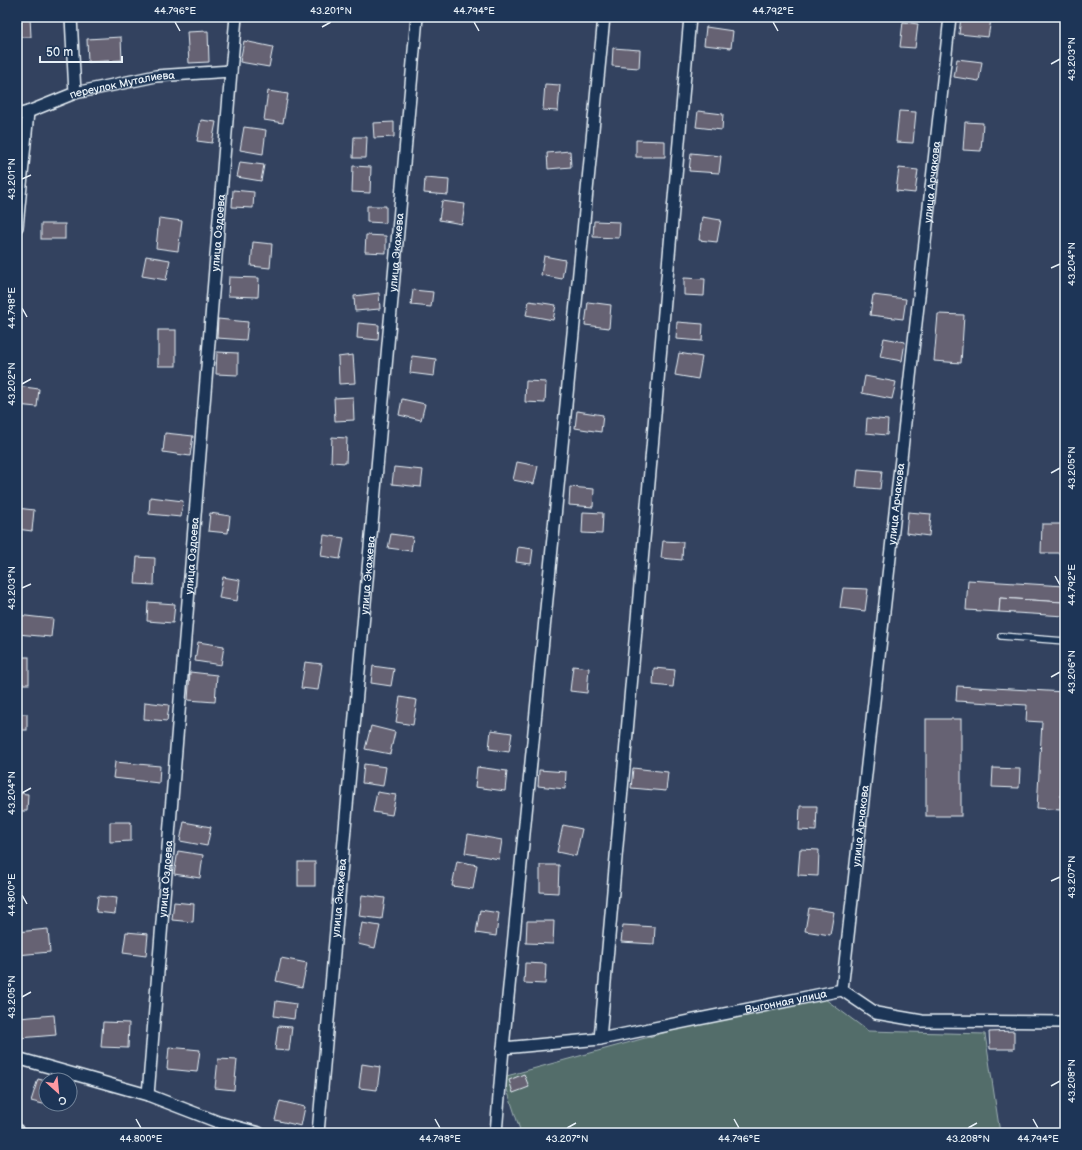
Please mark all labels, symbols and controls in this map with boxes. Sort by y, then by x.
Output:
text: 44.796°E [154,5,196,17]
text: 43.201°N [310,5,352,17]
text: 44.794°E [453,5,495,17]
text: 44.792°E [752,5,794,17]
text: 43.203°N [1066,37,1078,81]
scale bar [40,38,122,64]
text: 50 m [46,45,73,60]
street label: переулок Муталиева [67,68,176,101]
street label: улица Арчакова [921,140,943,224]
text: 43.201°N [6,158,18,200]
street label: улица Оздоева [208,193,228,272]
street label: улица Экажева [386,212,406,292]
text: 43.204°N [1066,242,1078,286]
text: 44.798°E [6,287,18,329]
text: 43.202°N [6,362,18,406]
text: 43.205°N [1066,446,1078,490]
street label: улица Арчакова [885,462,907,546]
street label: улица Оздоева [182,516,201,595]
street label: улица Экажева [358,535,377,615]
text: 44.792°E [1066,564,1078,606]
text: 43.203°N [6,566,18,610]
text: 43.206°N [1066,650,1078,694]
text: 43.204°N [6,771,18,815]
street label: улица Арчакова [849,784,871,868]
street label: улица Оздоева [156,839,175,918]
text: 43.207°N [1066,855,1078,899]
street label: улица Экажева [329,857,349,938]
text: 44.800°E [6,873,18,916]
text: 43.205°N [6,975,18,1019]
street label: Выгонная улица [744,987,828,1016]
text: 43.208°N [1066,1059,1078,1103]
north arrow [38,1072,78,1112]
text: С [56,1093,69,1108]
text: 44.800°E [120,1133,163,1145]
text: 44.798°E [419,1133,461,1145]
text: 43.207°N [545,1133,589,1145]
text: 44.796°E [718,1133,760,1145]
text: 43.208°N [946,1133,990,1145]
text: 44.794°E [1017,1133,1059,1145]

